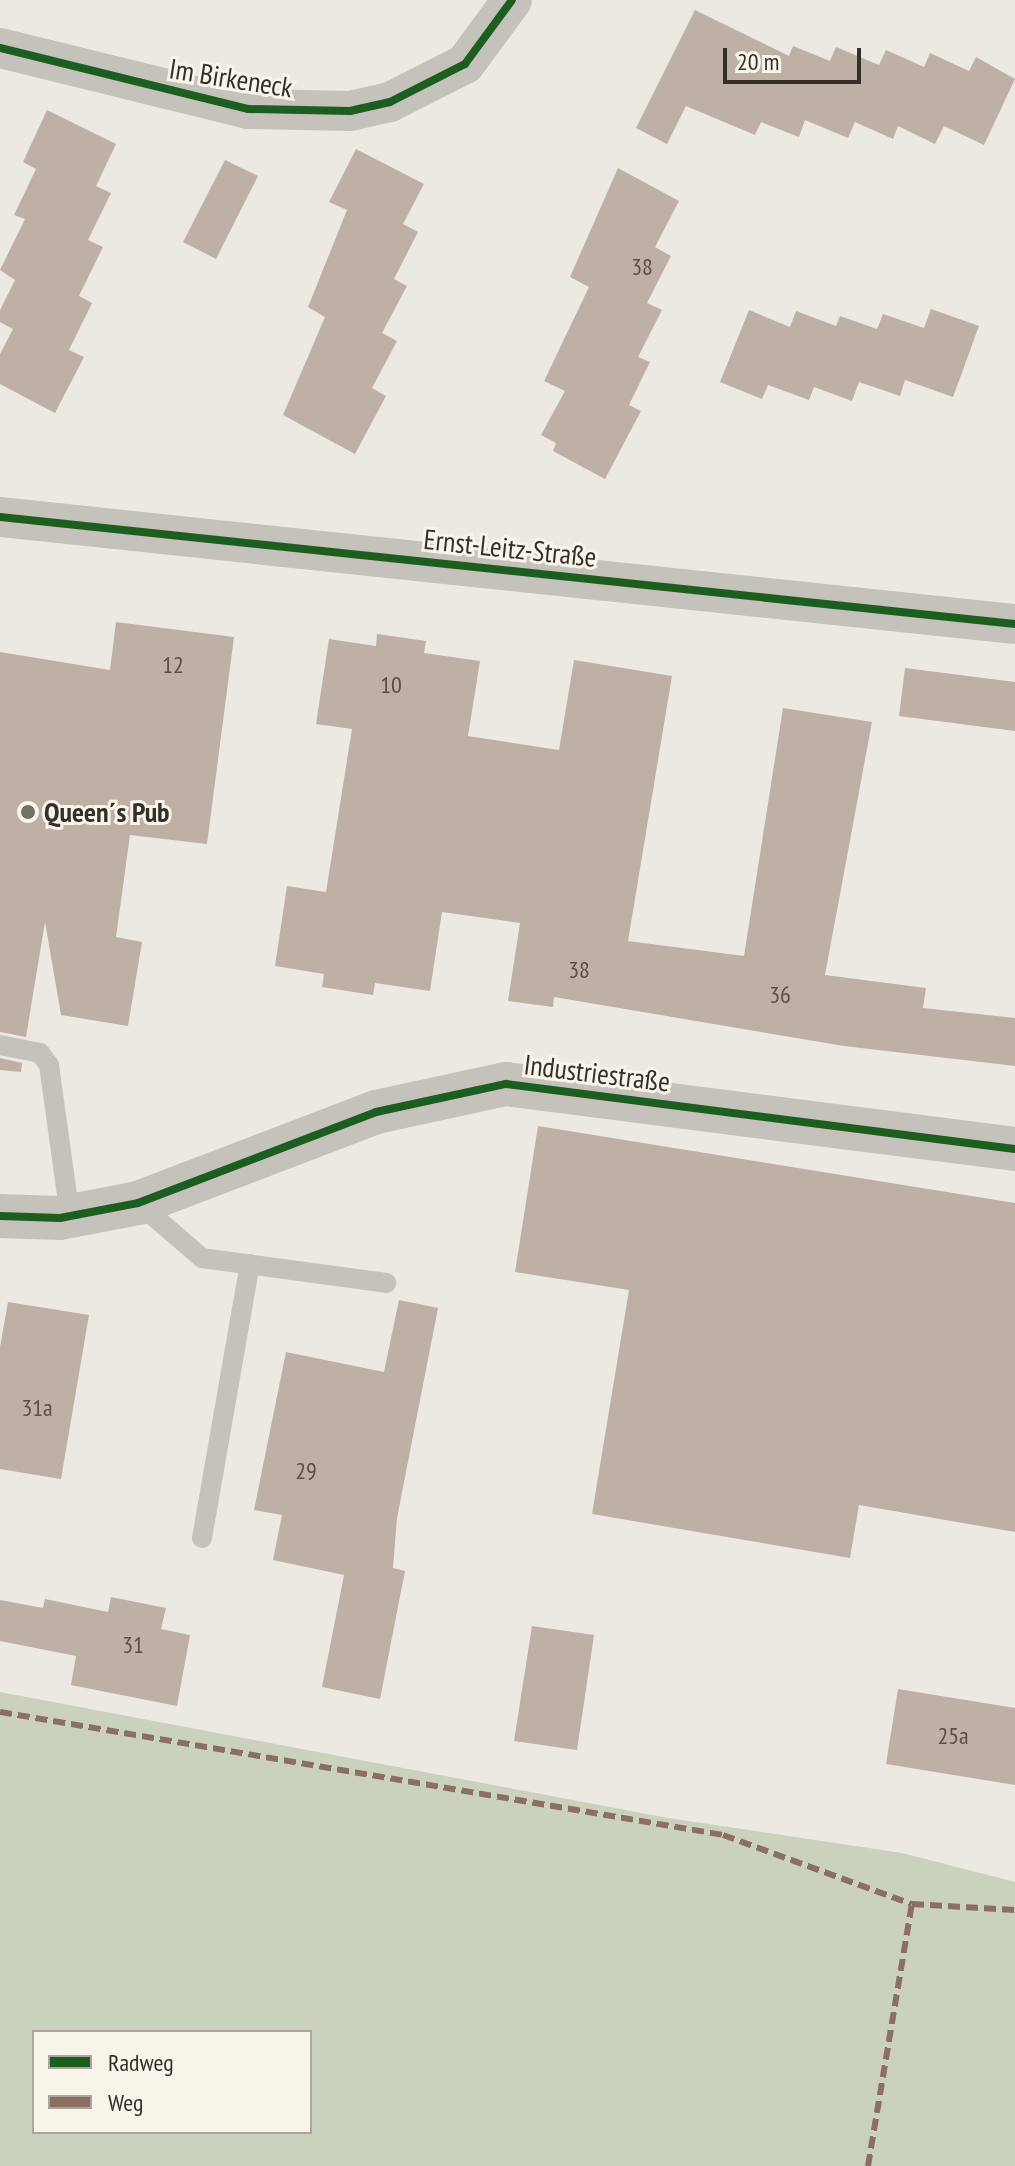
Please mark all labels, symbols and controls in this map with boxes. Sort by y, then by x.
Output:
scale bar [727,32,865,82]
text: 20 m [737,46,779,77]
street label: Im Birkeneck [167,52,295,104]
house number: 38 [631,253,653,281]
street label: Ernst-Leitz-Straße [422,522,598,574]
house number: 12 [162,651,184,679]
house number: 10 [380,671,402,699]
place label: Queen´s Pub [44,795,170,829]
marker: Queen´s Pub [19,803,37,821]
house number: 38 [568,956,590,984]
house number: 36 [769,981,791,1009]
street label: Industriestraße [522,1047,672,1099]
house number: 31a [21,1394,53,1422]
house number: 29 [295,1457,317,1485]
house number: 31 [122,1631,144,1659]
house number: 25a [937,1722,969,1750]
legend [32,2030,312,2134]
text: Radweg [108,2047,174,2078]
text: Weg [108,2087,143,2118]

